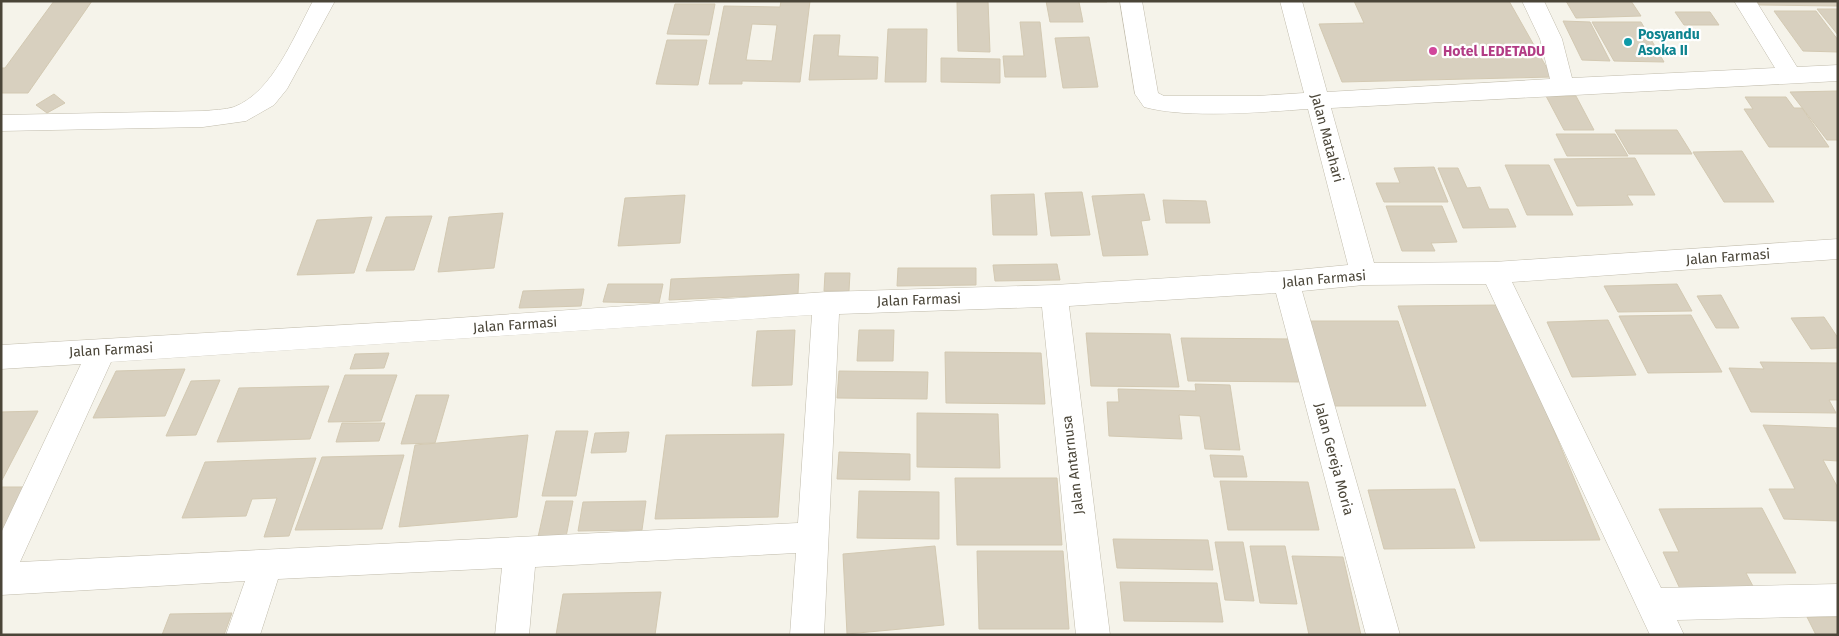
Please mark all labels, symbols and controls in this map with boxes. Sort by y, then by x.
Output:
place label: Posyandu Asoka II [1637,26,1700,59]
marker: Posyandu Asoka II [1622,36,1634,48]
place label: Hotel LEDETADU [1443,43,1545,60]
marker: Hotel LEDETADU [1427,45,1439,57]
street label: Jalan Matahari [1307,92,1347,184]
street label: Jalan Farmasi [1685,246,1771,268]
street label: Jalan Farmasi [1281,267,1367,291]
street label: Jalan Farmasi [877,290,961,310]
street label: Jalan Farmasi [472,314,558,336]
street label: Jalan Farmasi [68,339,154,361]
street label: Jalan Gereja Moria [1311,401,1357,517]
street label: Jalan Antarnusa [1058,414,1088,516]

